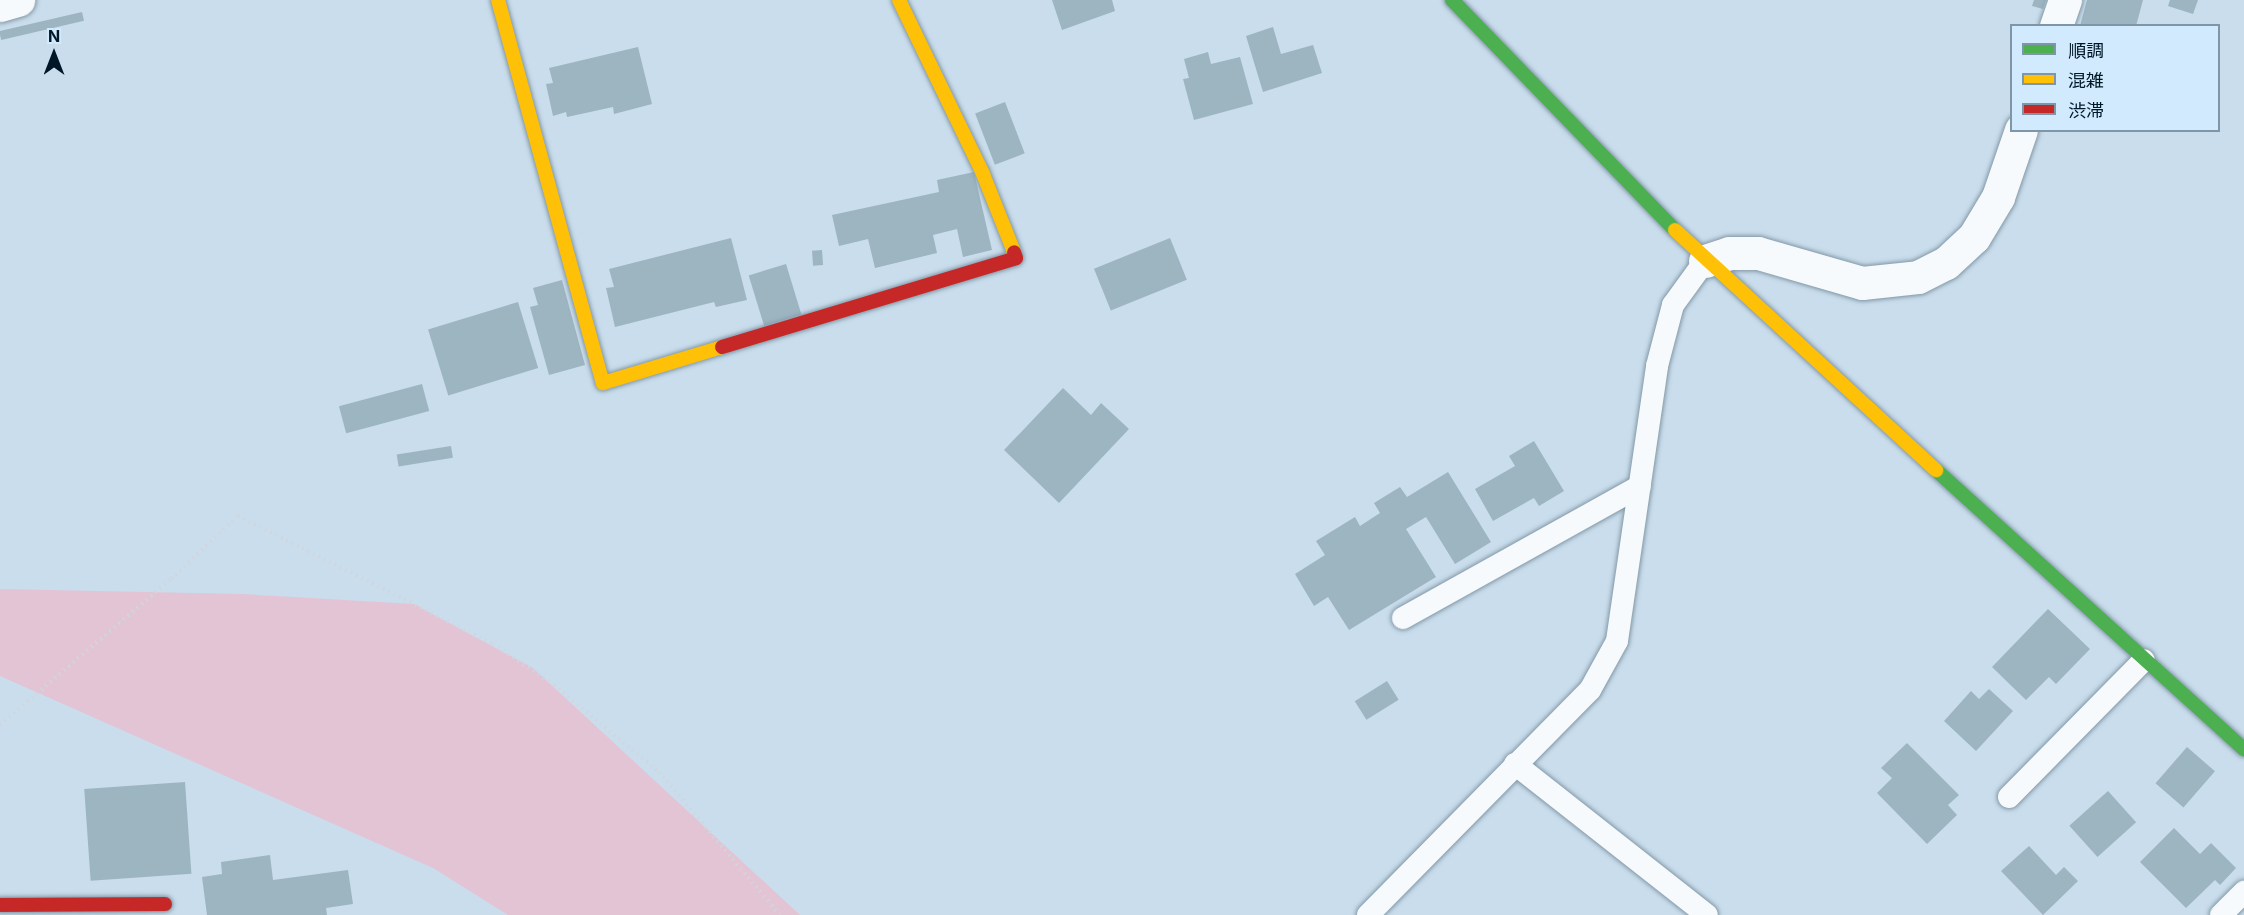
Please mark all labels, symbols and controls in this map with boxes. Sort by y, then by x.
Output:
north arrow [24,24,84,84]
legend [2010,24,2220,132]
text: N [48,26,60,46]
text: 順調 [2068,40,2104,61]
text: 混雑 [2068,70,2104,91]
text: 渋滞 [2068,100,2104,121]

